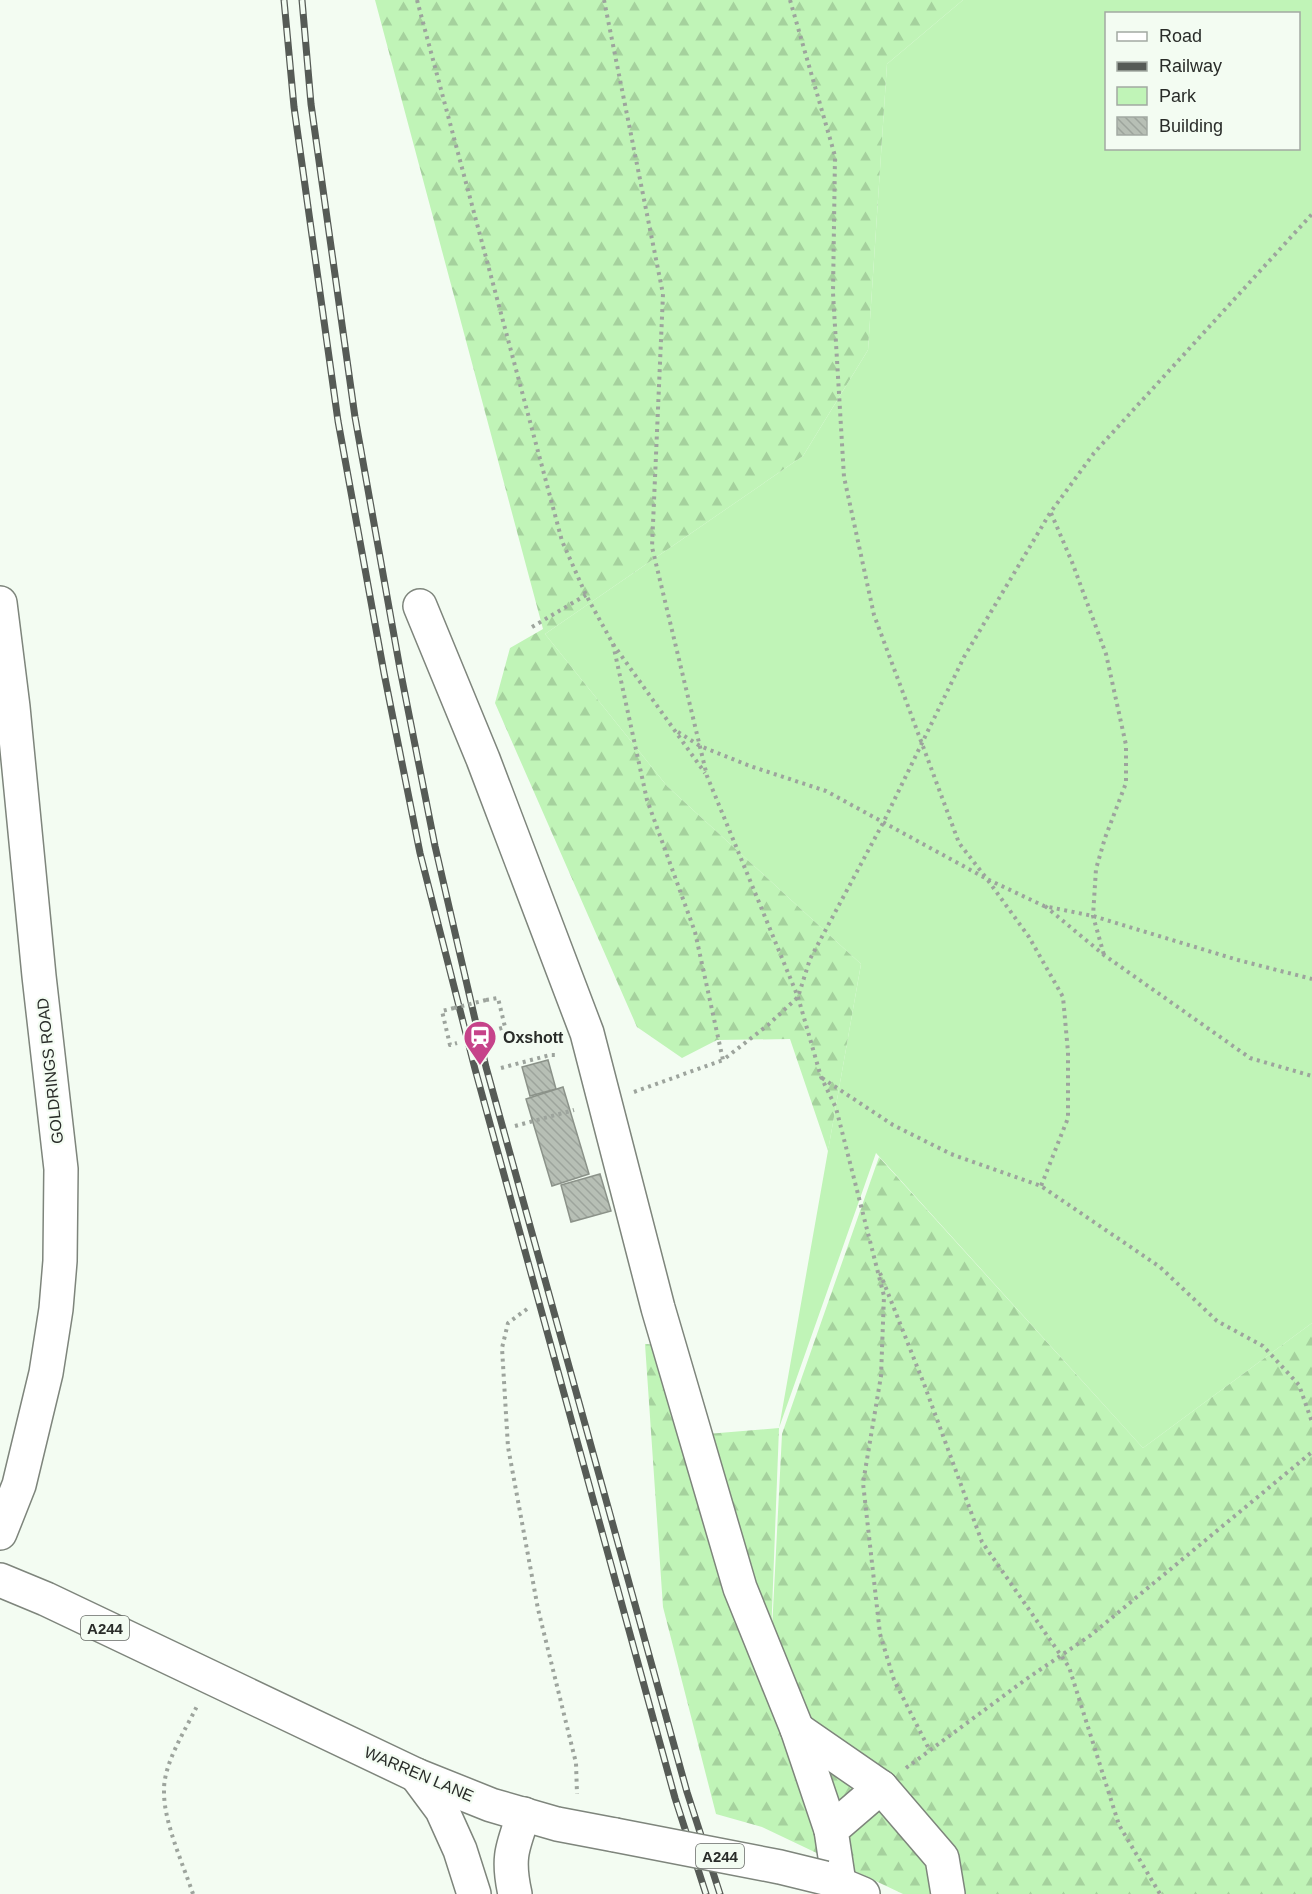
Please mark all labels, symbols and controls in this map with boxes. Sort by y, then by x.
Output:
legend [1105,12,1300,150]
text: Road [1159,26,1202,46]
text: Railway [1159,56,1222,76]
text: Park [1159,86,1197,106]
text: Building [1159,116,1223,136]
street label: GOLDRINGS ROAD [34,997,66,1145]
station icon: Oxshott [462,1019,498,1066]
place label: Oxshott [503,1029,564,1046]
road number: A244 [81,1616,129,1640]
street label: WARREN LANE [362,1743,476,1805]
road number: A244 [696,1844,744,1868]

